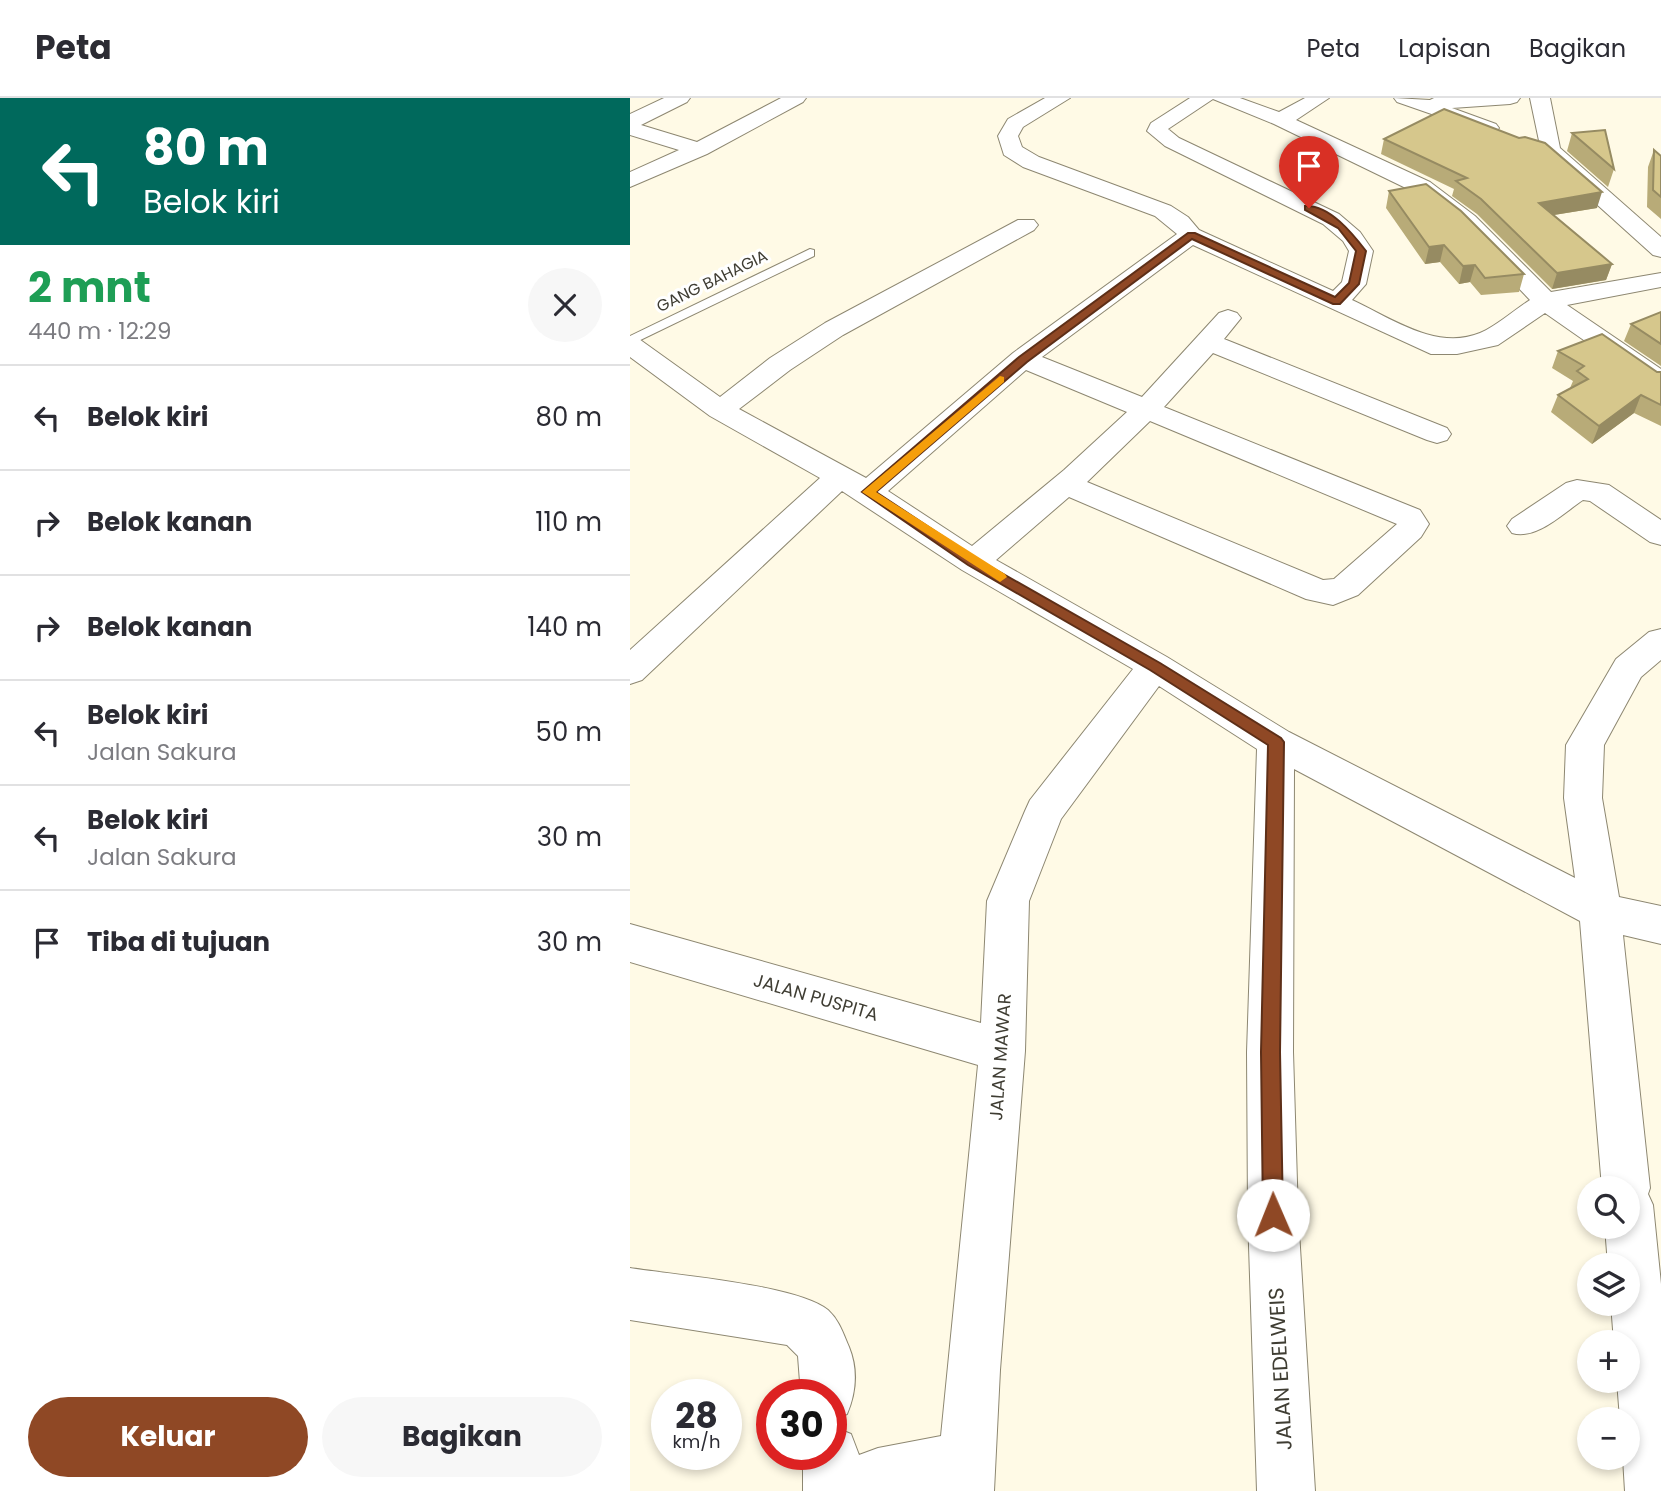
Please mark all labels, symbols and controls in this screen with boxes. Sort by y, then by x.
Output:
text: Peta [35,24,112,71]
text: Peta [1306,32,1360,65]
text: Lapisan [1398,32,1491,65]
text: Bagikan [1529,32,1626,65]
text: 80 m [143,114,269,182]
icon: left [28,126,119,217]
pin [1279,136,1339,208]
icon: arrive [1290,147,1328,185]
text: Belok kiri [143,179,280,224]
street label: GANG BAHAGIA [653,244,772,318]
text: 2 mnt [28,258,151,317]
button: close [528,268,602,342]
text: 440 m · 12:29 [28,315,172,347]
icon: left [28,399,66,437]
text: Belok kiri [87,399,209,435]
text: 80 m [536,399,602,435]
icon: right [28,504,66,542]
text: Belok kanan [87,504,252,540]
text: 110 m [535,504,602,540]
icon: right [28,609,66,647]
text: Belok kanan [87,609,252,645]
text: 140 m [527,609,602,645]
text: Belok kiri [87,697,209,733]
icon: left [28,714,66,752]
text: 50 m [536,714,602,750]
text: Jalan Sakura [87,736,237,768]
text: Belok kiri [87,802,209,838]
icon: left [28,819,66,857]
text: 30 m [537,819,602,855]
text: Jalan Sakura [87,841,237,873]
icon: arrive [28,924,66,962]
text: Tiba di tujuan [87,924,270,960]
text: 30 m [537,924,602,960]
street label: JALAN PUSPITA [751,967,881,1027]
street label: JALAN MAWAR [983,993,1017,1121]
map controls [1577,1176,1640,1470]
button: search [1577,1176,1640,1239]
position arrow [1236,1178,1310,1252]
button: layers [1577,1253,1640,1316]
street label: JALAN EDELWEIS [1261,1287,1299,1451]
button: + [1577,1330,1640,1393]
speed limit sign: 30 [756,1379,847,1470]
text: 28 [675,1391,718,1440]
button: Keluar [28,1397,308,1477]
button: Bagikan [322,1397,602,1477]
button: − [1577,1407,1640,1470]
text: km/h [673,1429,720,1454]

